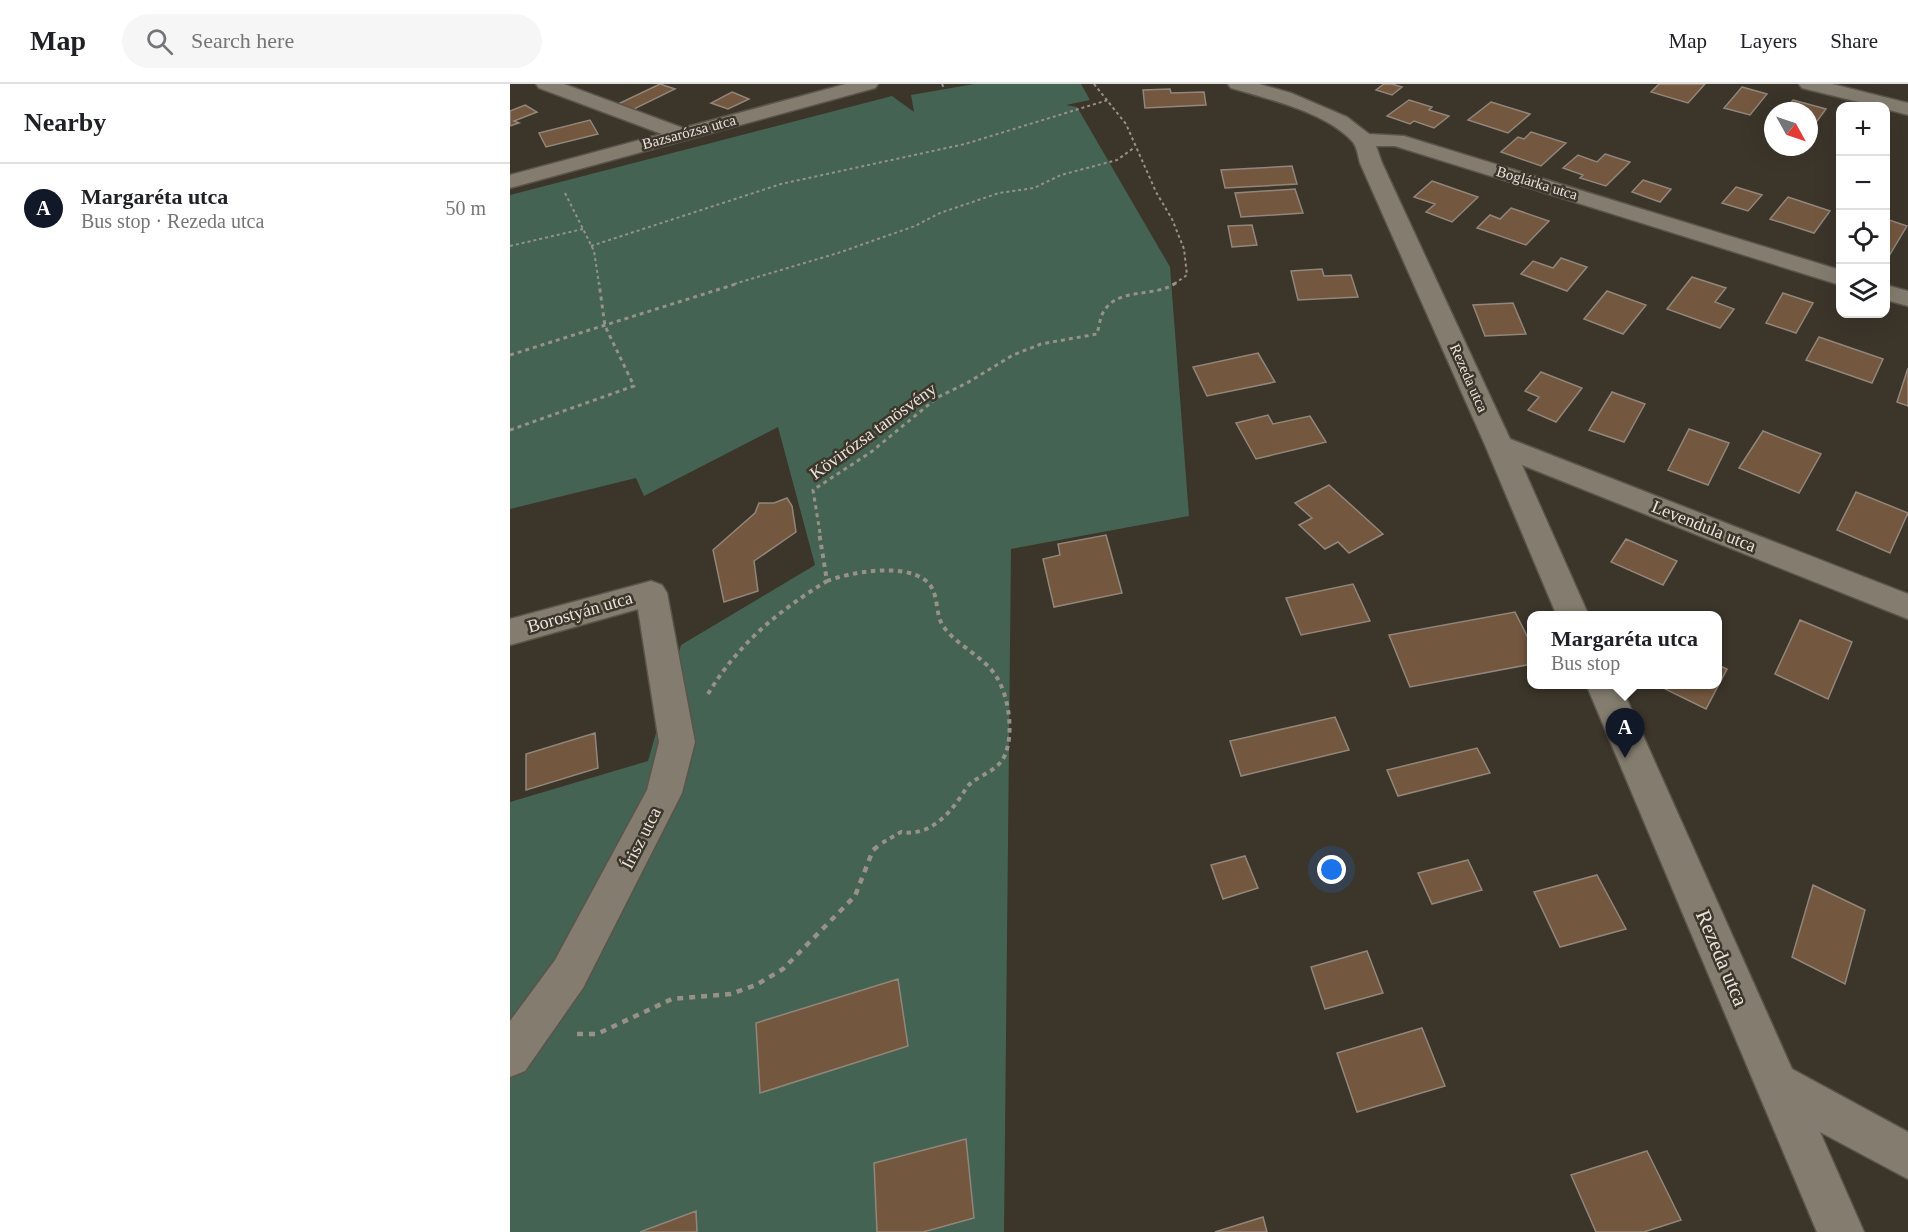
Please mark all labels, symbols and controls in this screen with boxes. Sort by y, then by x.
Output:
search box [122,14,542,68]
text: Map [30,25,86,56]
icon: search [143,25,176,58]
text: Search here [191,28,294,53]
text: Map [1669,29,1707,53]
text: Layers [1740,29,1797,53]
text: Share [1830,29,1878,53]
north arrow [1764,102,1818,156]
map controls [1836,102,1890,318]
button: + [1836,102,1890,156]
text: Nearby [24,108,106,137]
street label: Bazsarózsa utca [640,112,738,152]
button: − [1836,156,1890,210]
street label: Boglárka utca [1495,163,1580,203]
text: Margaréta utca [81,184,228,209]
text: A [36,197,51,219]
text: 50 m [445,197,486,219]
text: Bus stop · Rezeda utca [81,210,264,232]
button: locate [1836,210,1890,264]
button: layers [1836,264,1890,318]
street label: Rezeda utca [1447,341,1491,415]
street label: Kövirózsa tanösvény [806,378,940,484]
street label: Levendula utca [1649,496,1759,556]
street label: Borostyán utca [525,587,635,637]
popup [1527,611,1722,689]
text: Margaréta utca [1551,626,1698,651]
text: Bus stop [1551,652,1620,674]
pin: A [1606,708,1644,758]
street label: Írisz utca [616,803,665,872]
your location [1317,855,1346,884]
street label: Rezeda utca [1691,906,1753,1010]

